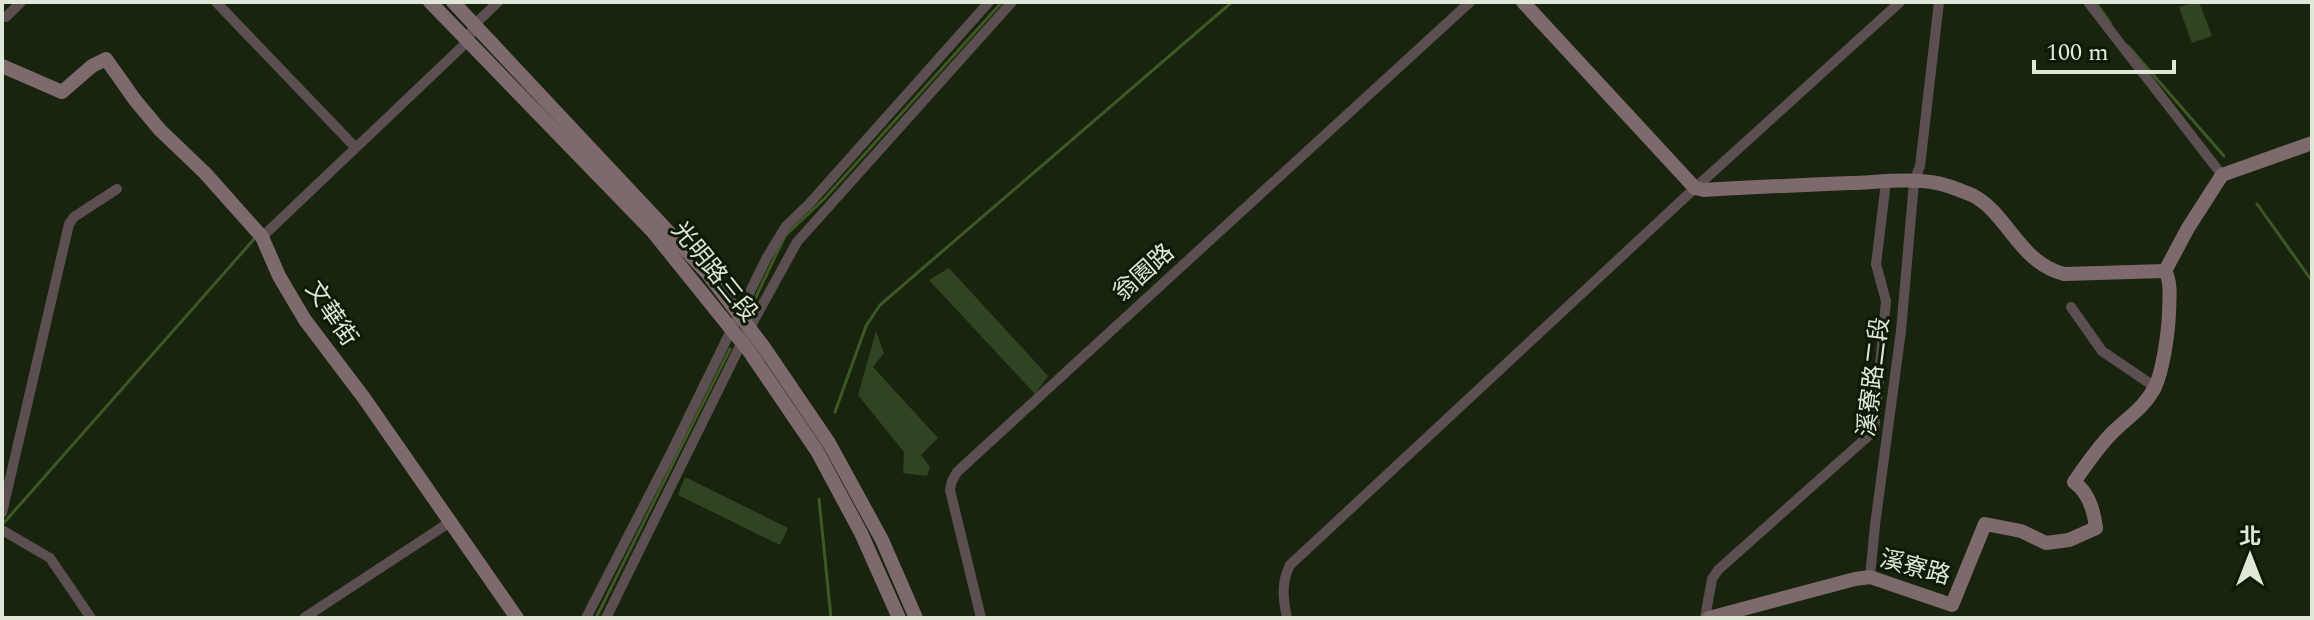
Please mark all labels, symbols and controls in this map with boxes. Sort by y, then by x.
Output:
scale bar [2034,24,2174,74]
text: 100 m [2046,35,2109,71]
street label: 光明路三段 [662,214,766,330]
street label: 翁園路 [1105,236,1183,310]
street label: 文華街 [296,274,366,354]
street label: 溪寮路二段 [1849,315,1899,439]
north arrow [2210,516,2290,596]
text: 北 [2239,521,2261,554]
street label: 溪寮路 [1876,541,1954,595]

